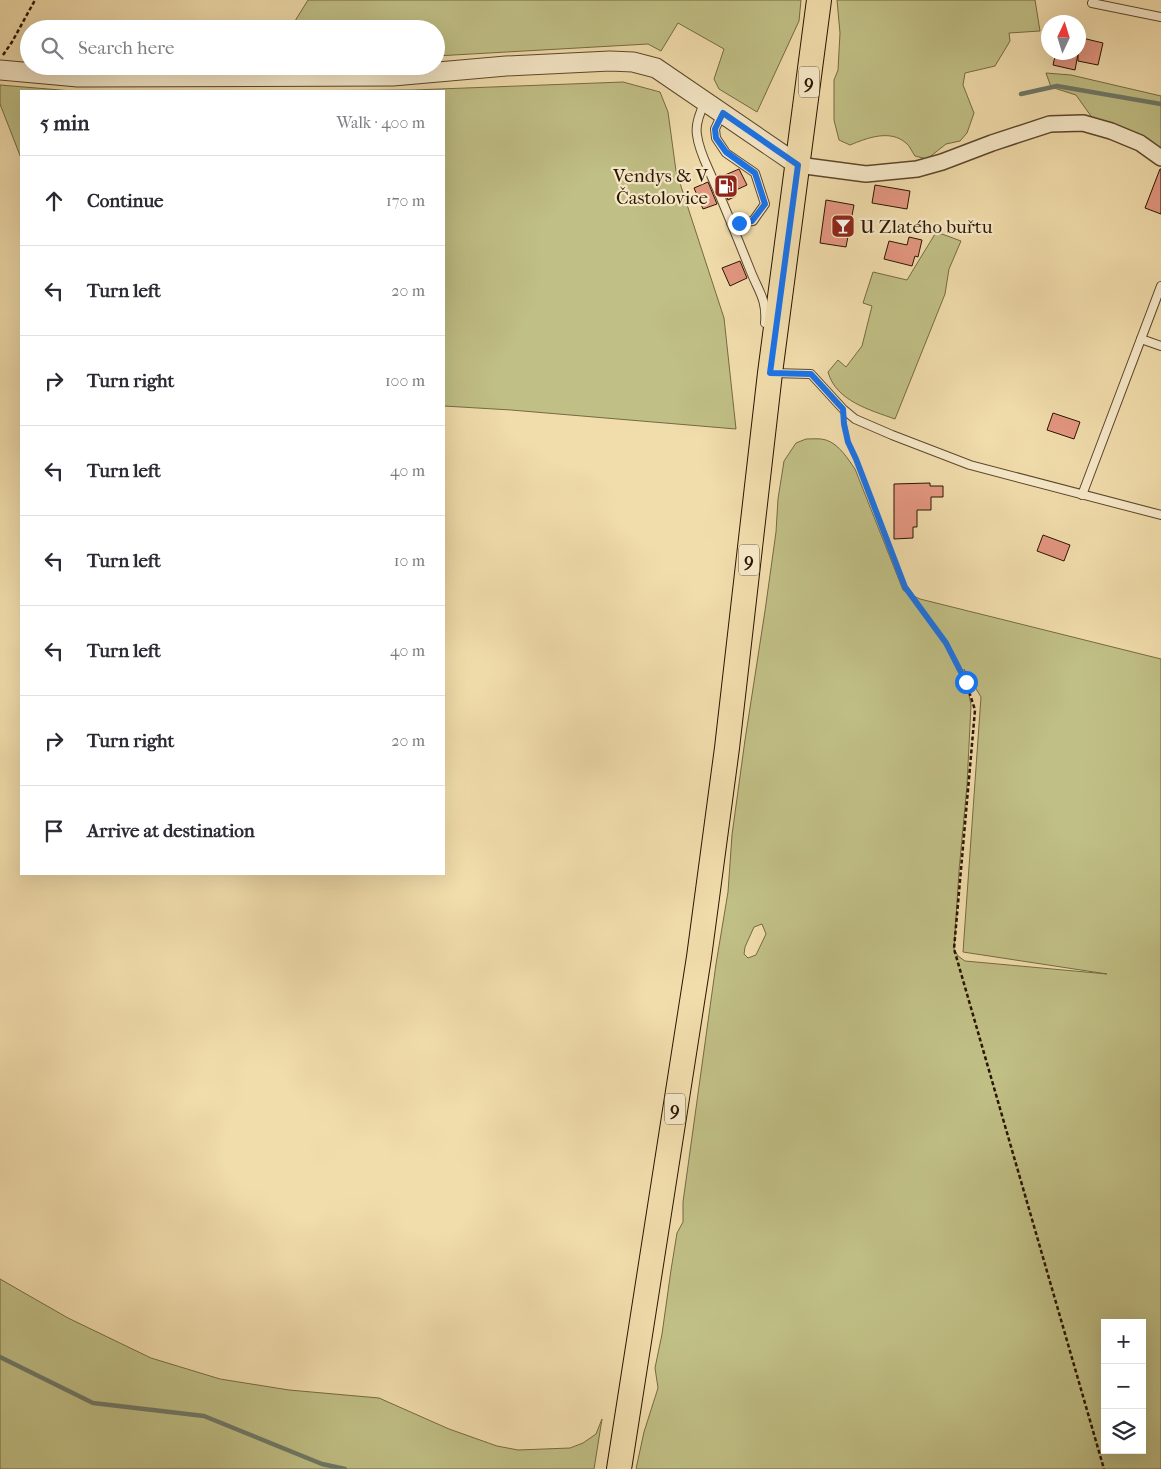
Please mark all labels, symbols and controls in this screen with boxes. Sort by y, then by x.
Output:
north arrow [1041,15,1086,60]
search box [20,20,445,75]
icon: search [38,34,66,62]
text: Search here [78,37,174,59]
road number: 9 [799,66,819,98]
text: 5 min [40,111,89,135]
text: Walk · 400 m [336,113,425,132]
place label: Vendys & V Častolovice [612,165,709,209]
fuel station icon: Vendys & V Častolovice [713,173,739,199]
icon: ahead [40,187,68,215]
text: Continue [87,190,163,212]
text: 170 m [386,191,425,210]
route end [728,212,751,235]
bar icon: U Zlatého buřtu [830,213,856,239]
place label: U Zlatého buřtu [860,216,993,238]
icon: left [40,277,68,305]
text: Turn left [87,280,161,302]
text: 20 m [391,281,425,300]
icon: right [40,367,68,395]
text: Turn right [87,370,174,392]
text: 100 m [385,371,425,390]
icon: left [40,457,68,485]
text: Turn left [87,460,161,482]
text: 40 m [390,461,425,480]
road number: 9 [739,544,759,576]
icon: left [40,547,68,575]
text: Turn left [87,550,161,572]
text: 10 m [394,551,425,570]
icon: left [40,637,68,665]
text: Turn left [87,640,161,662]
text: 40 m [390,641,425,660]
route start [955,671,978,694]
icon: right [40,727,68,755]
text: Turn right [87,730,174,752]
text: 20 m [391,731,425,750]
icon: arrive [40,817,68,845]
text: Arrive at destination [87,820,255,842]
road number: 9 [665,1094,685,1124]
map controls [1101,1319,1146,1454]
button: + [1101,1319,1146,1364]
button: − [1101,1364,1146,1409]
button: layers [1101,1409,1146,1454]

